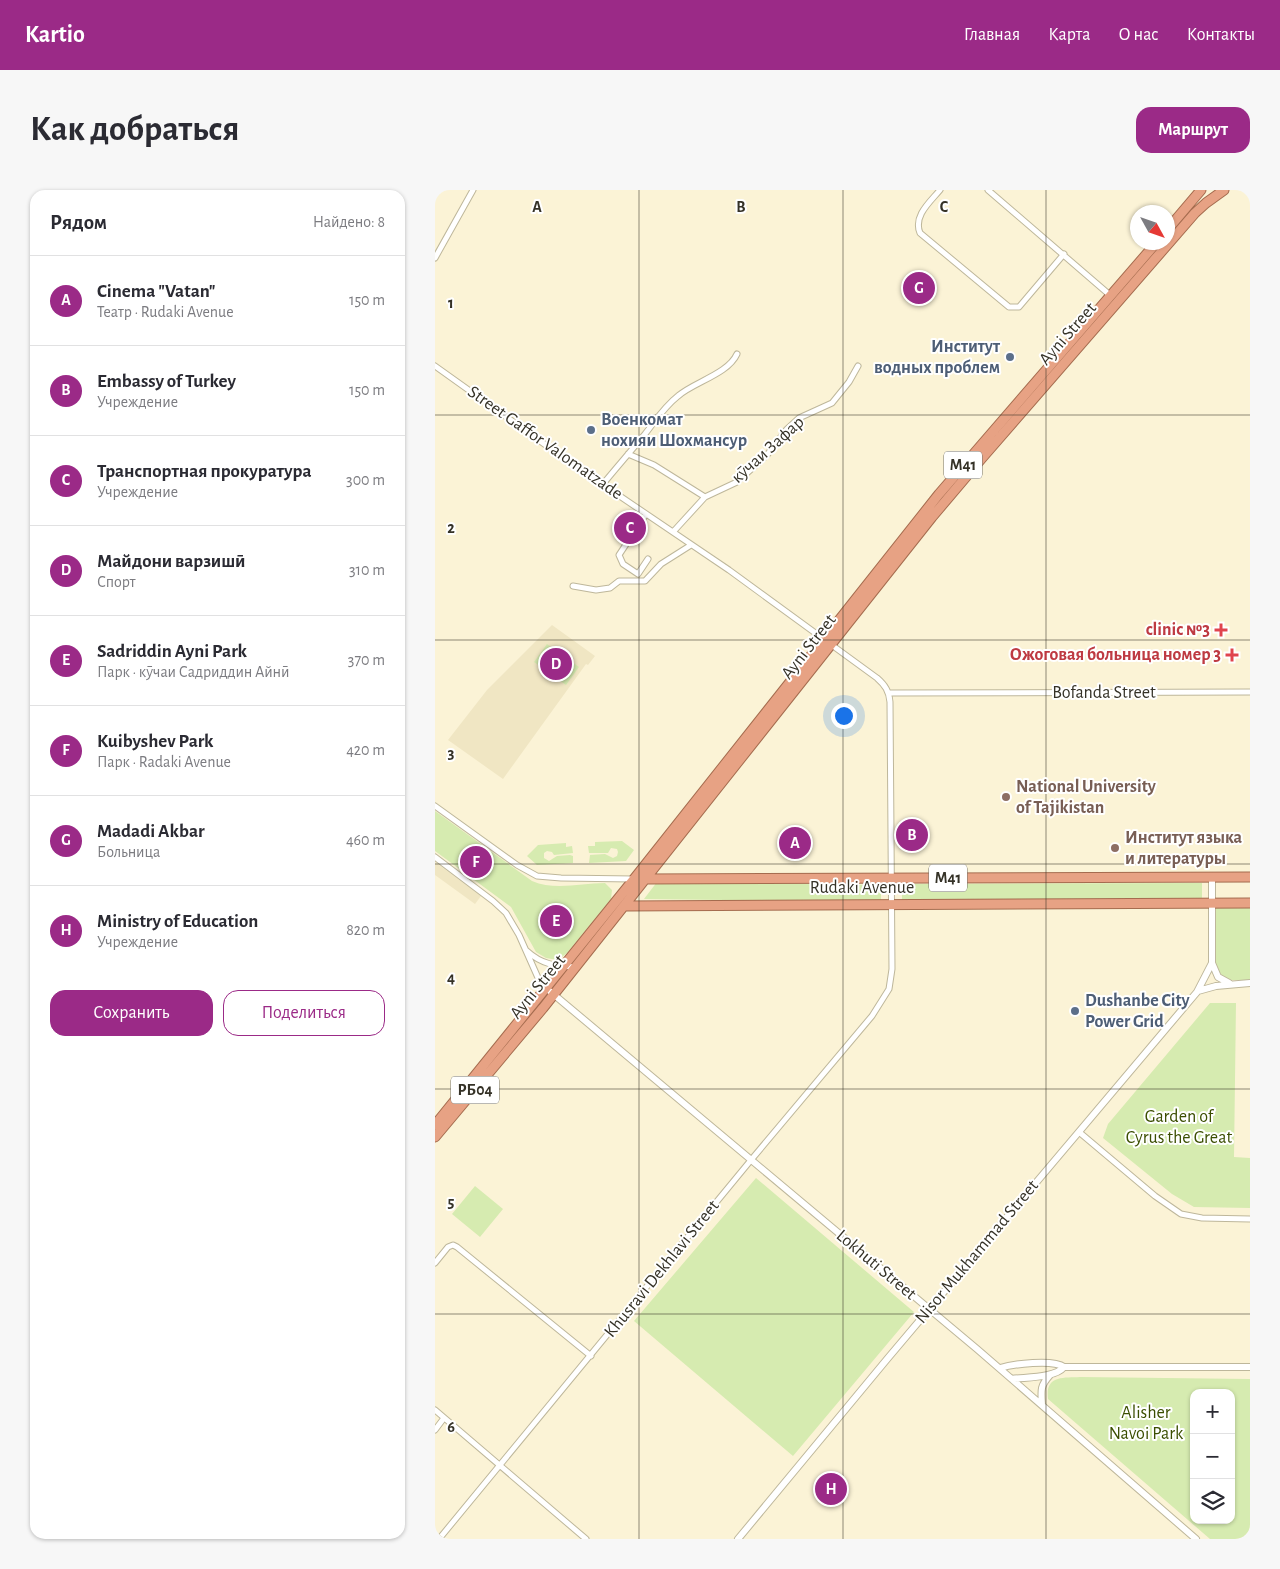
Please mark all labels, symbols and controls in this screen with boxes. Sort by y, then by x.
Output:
text: Kartio [25,23,85,47]
text: Главная [964,26,1020,44]
text: Карта [1048,26,1090,44]
text: О нас [1118,26,1159,44]
text: Контакты [1187,26,1255,44]
button: Маршрут [1136,107,1250,153]
text: Как добраться [30,112,239,147]
text: A [532,199,542,215]
text: B [736,199,746,215]
text: C [940,199,949,215]
north arrow [1130,205,1175,250]
text: Рядом [50,212,107,233]
text: Найдено: 8 [313,214,385,230]
pin: G [903,269,935,307]
text: Cinema "Vatan" [97,282,216,301]
text: A [61,292,71,308]
text: 150 m [349,292,385,308]
text: 1 [448,295,454,311]
street label: Ayni Street [1036,299,1100,369]
text: Театр · Rudaki Avenue [97,304,234,320]
place label: Институт водных проблем [874,338,1001,377]
marker: Институт водных проблем [1004,351,1016,363]
text: Embassy of Turkey [97,372,236,391]
text: B [61,382,71,398]
text: 150 m [349,382,385,398]
street label: Street Gaffor Valomatzade [464,383,626,503]
text: Учреждение [97,394,178,410]
place label: Военкомат нохияи Шохмансур [601,411,747,450]
street label: кӯчаи Зафар [728,413,808,487]
marker: Военкомат нохияи Шохмансур [585,424,597,436]
road number: M41 [944,452,982,478]
text: Транспортная прокуратура [97,462,311,481]
text: C [62,472,70,488]
text: 300 m [346,472,385,488]
text: Учреждение [97,484,178,500]
pin: C [614,509,646,547]
text: 2 [447,520,455,536]
text: Майдони варзишӣ [97,552,246,571]
text: D [61,562,71,578]
text: 310 m [349,562,385,578]
text: Спорт [97,574,136,590]
street label: Ayni Street [778,611,840,683]
place label: clinic №3 [1146,621,1210,639]
marker: clinic №3 [1214,623,1228,637]
text: Sadriddin Ayni Park [97,642,247,661]
pin: D [540,645,572,683]
place label: Ожоговая больница номер 3 [1010,646,1221,664]
marker: Ожоговая больница номер 3 [1225,648,1239,662]
text: E [62,652,70,668]
text: 370 m [348,652,385,668]
text: Парк · кӯчаи Садриддин Айнӣ [97,664,290,680]
street label: Bofanda Street [1052,684,1156,702]
your location [831,703,857,729]
text: Kuibyshev Park [97,732,214,751]
text: F [62,742,70,758]
text: 420 m [346,742,385,758]
text: 3 [448,745,455,761]
text: Парк · Radaki Avenue [97,754,231,770]
place label: National University of Tajikistan [1016,778,1157,817]
marker: National University of Tajikistan [1000,791,1012,803]
pin: B [896,816,928,854]
text: Madadi Akbar [97,822,205,841]
pin: A [779,824,811,862]
place label: Институт языка и литературы [1125,829,1243,868]
text: G [61,832,71,848]
text: 460 m [346,832,385,848]
marker: Институт языка и литературы [1109,842,1121,854]
pin: F [460,843,492,881]
text: Больница [97,844,160,860]
road number: M41 [929,864,967,891]
street label: Rudaki Avenue [810,879,914,897]
pin: E [540,902,572,940]
text: Ministry of Education [97,912,258,931]
text: H [60,922,72,938]
text: 820 m [346,922,385,938]
text: Учреждение [97,934,178,950]
street label: Ayni Street [507,951,569,1022]
text: 4 [447,970,455,986]
button: Сохранить [50,990,213,1036]
button: Поделиться [223,990,385,1036]
place label: Dushanbe City Power Grid [1085,992,1190,1031]
marker: Dushanbe City Power Grid [1069,1005,1081,1017]
road number: РБ04 [451,1076,499,1104]
park label: Garden of Cyrus the Great [1126,1108,1232,1147]
street label: Nisor Mukhammad Street [912,1177,1042,1327]
text: 5 [448,1194,455,1210]
street label: Khusravi Dekhlavi Street [601,1197,723,1341]
street label: Lokhuti Street [833,1227,920,1304]
map controls [1190,1389,1235,1524]
button: + [1190,1389,1235,1434]
park label: Alisher Navoi Park [1109,1404,1184,1443]
text: 6 [447,1419,455,1435]
button: − [1190,1434,1235,1479]
pin: H [815,1470,847,1508]
button: layers [1190,1479,1235,1524]

